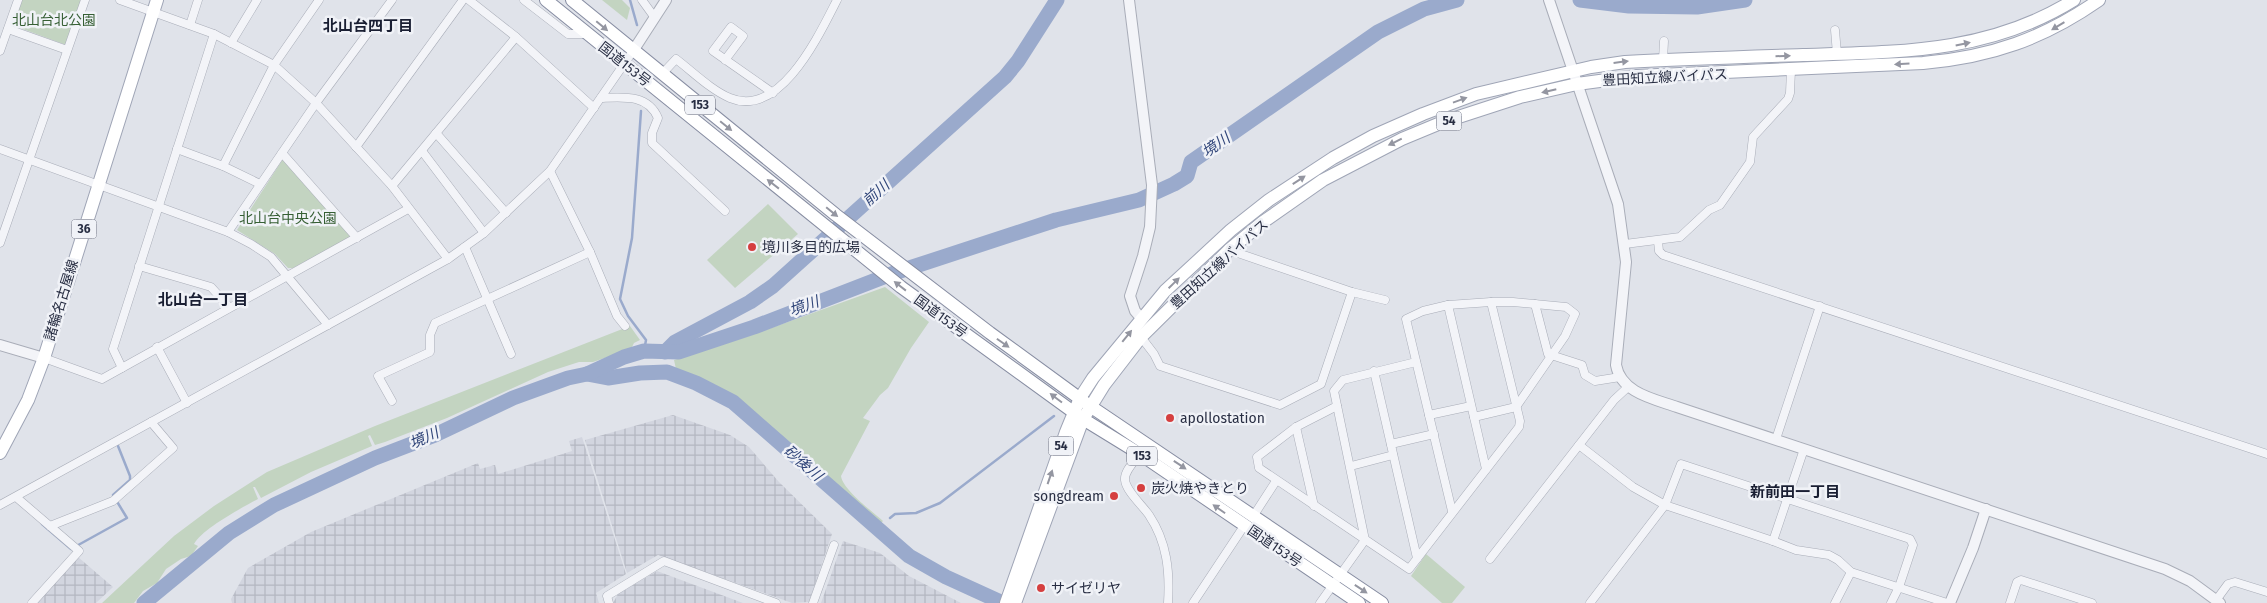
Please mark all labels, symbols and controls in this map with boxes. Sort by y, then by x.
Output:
park label: 北山台北公園 [12,12,96,29]
district label: 北山台四丁目 [323,17,413,35]
one-way arrow [596,20,609,31]
one-way arrow [2052,21,2065,30]
street label: 国道153号 [595,39,654,90]
one-way arrow [1955,40,1970,48]
one-way arrow [1775,51,1791,59]
one-way arrow [1613,58,1629,66]
one-way arrow [1894,61,1910,69]
street label: 豊田知立線バイパス [1602,66,1728,89]
one-way arrow [1541,87,1556,95]
road number: 153 [685,96,715,114]
one-way arrow [1453,96,1468,104]
road number: 54 [1436,112,1462,130]
one-way arrow [719,120,732,131]
water label: 境川 [1199,128,1235,161]
one-way arrow [1388,138,1402,146]
water label: 前川 [859,175,895,210]
one-way arrow [1293,175,1306,184]
one-way arrow [767,179,780,190]
one-way arrow [825,206,838,217]
park label: 北山台中央公園 [239,210,337,227]
street label: 豊田知立線バイパス [1167,216,1272,313]
road number: 36 [72,220,96,238]
place label: 境川多目的広場 [762,239,860,256]
marker: 境川多目的広場 [746,241,758,253]
street label: 諸輪名古屋線 [41,257,82,343]
one-way arrow [1168,277,1180,289]
one-way arrow [893,281,907,291]
district label: 北山台一丁目 [158,291,248,309]
street label: 国道153号 [911,291,971,341]
water label: 境川 [787,292,823,320]
one-way arrow [1122,329,1133,342]
one-way arrow [996,338,1010,348]
one-way arrow [1049,393,1063,403]
place label: apollostation [1180,410,1265,427]
marker: apollostation [1164,412,1176,424]
water label: 境川 [407,423,443,452]
road number: 54 [1048,436,1074,456]
water label: 砂後川 [780,441,827,486]
road number: 153 [1127,446,1157,466]
one-way arrow [1173,460,1187,470]
one-way arrow [1047,469,1054,484]
place label: 炭火焼やきとり [1151,480,1249,497]
marker: 炭火焼やきとり [1135,482,1147,494]
district label: 新前田一丁目 [1750,483,1840,501]
place label: songdream [1034,488,1104,505]
marker: songdream [1108,490,1120,502]
one-way arrow [1212,504,1226,514]
street label: 国道153号 [1244,522,1305,571]
place label: サイゼリヤ [1051,580,1121,597]
marker: サイゼリヤ [1035,582,1047,594]
one-way arrow [1354,584,1368,593]

